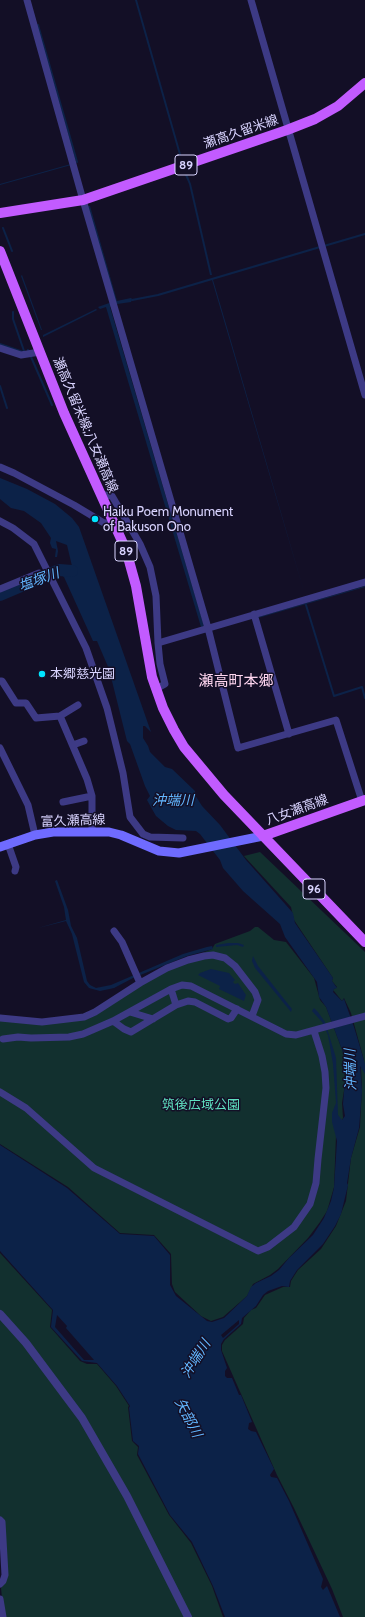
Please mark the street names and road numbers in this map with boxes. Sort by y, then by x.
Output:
street label: 瀬高久留米線 [202,112,280,152]
road number: 89 [175,155,197,175]
street label: 瀬高久留米線;八女瀬高線 [49,355,121,495]
road number: 89 [115,541,137,561]
street label: 八女瀬高線 [264,792,330,828]
street label: 富久瀬高線 [40,812,106,830]
road number: 96 [303,879,325,899]

